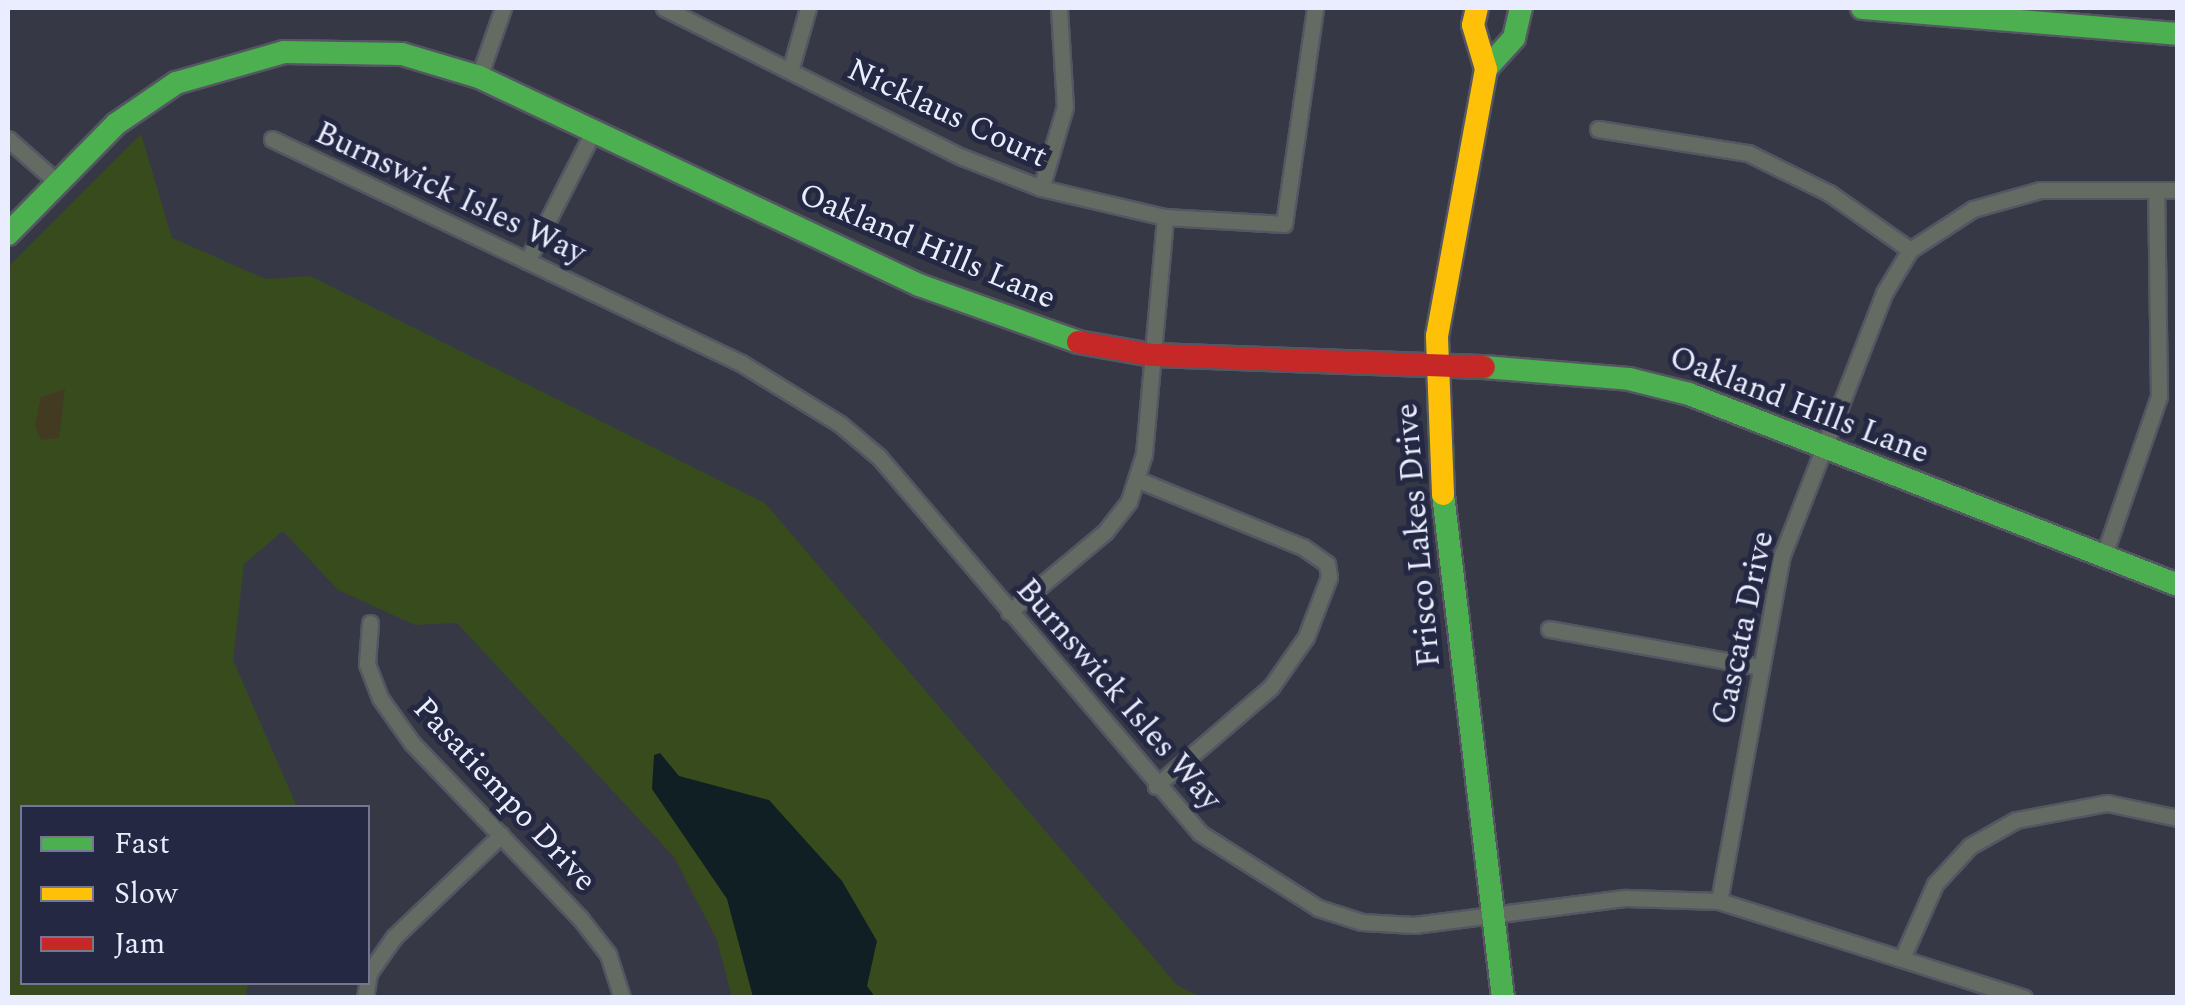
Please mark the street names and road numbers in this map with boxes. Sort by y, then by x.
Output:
street label: Nicklaus Court [841,51,1053,177]
street label: Burnswick Isles Way [309,114,591,274]
street label: Oakland Hills Lane [793,176,1061,318]
street label: Oakland Hills Lane [1664,339,1934,473]
street label: Frisco Lakes Drive [1388,402,1450,668]
street label: Cascata Drive [1705,528,1783,728]
street label: Burnswick Isles Way [1007,571,1229,819]
street label: Pasatiempo Drive [404,690,604,900]

